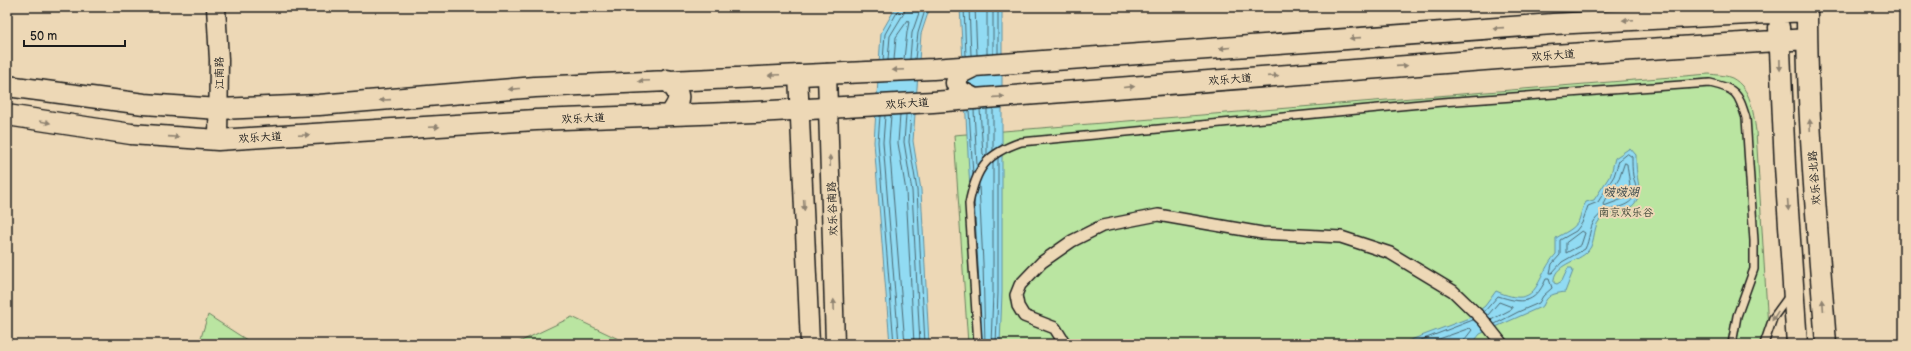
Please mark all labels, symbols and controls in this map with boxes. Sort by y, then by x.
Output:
one-way arrow [1622,16,1634,23]
scale bar [24,22,125,48]
one-way arrow [1492,25,1504,32]
text: 50 m [30,29,57,44]
one-way arrow [1349,35,1361,42]
one-way arrow [1219,45,1231,52]
street label: 欢乐大道 [1531,47,1575,64]
street label: 江南路 [213,56,226,90]
one-way arrow [1777,59,1783,72]
one-way arrow [1396,63,1408,70]
one-way arrow [891,67,904,73]
street label: 欢乐大道 [1208,71,1252,88]
one-way arrow [767,72,780,78]
one-way arrow [1267,72,1279,79]
one-way arrow [637,78,650,84]
one-way arrow [1123,83,1135,90]
one-way arrow [508,85,520,92]
one-way arrow [993,93,1005,100]
street label: 欢乐大道 [885,96,929,111]
one-way arrow [379,97,391,104]
street label: 欢乐大道 [561,111,605,126]
one-way arrow [39,119,52,125]
one-way arrow [1807,119,1814,131]
one-way arrow [428,123,440,130]
street label: 欢乐大道 [238,130,282,145]
one-way arrow [298,132,310,139]
one-way arrow [168,134,180,141]
street label: 欢乐谷北路 [1806,150,1823,206]
one-way arrow [827,155,834,167]
street label: 欢乐谷南路 [825,181,840,237]
water label: 啵啵湖 [1603,185,1640,200]
one-way arrow [800,199,807,211]
one-way arrow [1784,199,1791,211]
park label: 南京欢乐谷 [1599,206,1654,219]
one-way arrow [831,299,838,311]
one-way arrow [1820,299,1827,311]
one-way arrow [1771,311,1779,321]

